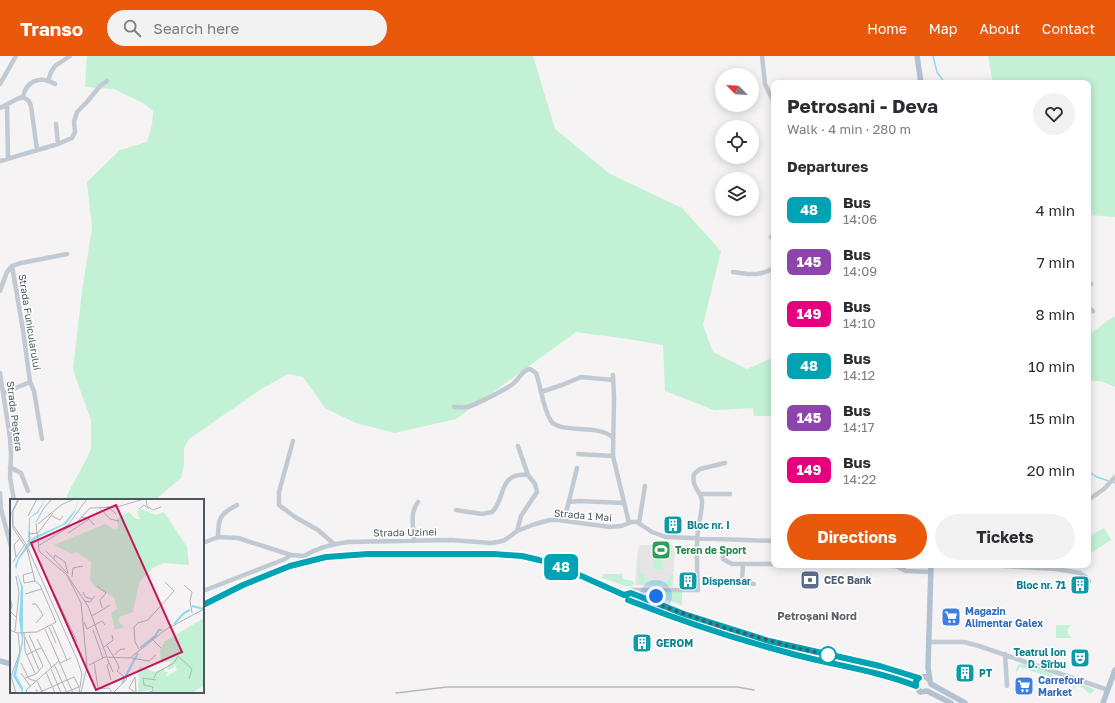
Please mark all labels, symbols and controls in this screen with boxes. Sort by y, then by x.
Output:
search box [107,10,387,46]
text: Transo [20,17,83,40]
icon: search [121,17,143,39]
text: Search here [153,19,239,37]
text: Home [867,20,907,37]
text: Map [929,20,957,37]
text: About [979,20,1020,37]
text: Contact [1042,20,1095,37]
north arrow [715,68,759,112]
map controls [715,68,759,216]
button: heart [1033,93,1075,135]
text: Petrosani - Deva [787,94,938,117]
button: locate [715,120,759,164]
text: Walk · 4 min · 280 m [787,121,911,137]
text: Departures [787,157,868,175]
button: layers [715,172,759,216]
text: Bus [843,193,871,211]
text: 48 [800,201,818,218]
text: 4 min [1036,201,1075,219]
text: 14:06 [843,211,877,227]
text: Bus [843,245,871,263]
text: 145 [797,253,821,270]
text: 7 min [1037,253,1075,271]
text: 14:09 [843,263,877,279]
street label: Strada Funicularului [16,273,44,371]
text: Bus [843,297,871,315]
text: 149 [797,305,821,322]
text: 8 min [1036,305,1075,323]
text: 14:10 [843,315,876,331]
text: Bus [843,349,871,367]
text: 48 [800,357,818,374]
text: 10 min [1028,357,1075,375]
text: 14:12 [843,367,875,383]
street label: Strada Peștera [4,380,25,452]
text: Bus [843,401,871,419]
text: 145 [797,409,821,426]
text: 15 min [1029,409,1075,427]
text: 14:17 [843,419,874,435]
text: Bus [843,453,871,471]
text: 149 [797,461,821,478]
text: 20 min [1027,461,1075,479]
text: 14:22 [843,471,876,487]
inset map [10,499,204,693]
street label: Strada 1 Mai [553,506,613,524]
building icon: Bloc nr. I [662,514,684,536]
button: Directions [787,514,927,560]
button: Tickets [935,514,1075,560]
place label: Bloc nr. I [687,519,730,531]
street label: Strada Uzinei [373,525,437,539]
sports icon: Teren de Sport [650,539,672,561]
place label: Teren de Sport [675,544,746,556]
line badge: 48 [543,554,579,580]
text: 48 [552,558,570,575]
bank icon: CEC Bank [799,569,821,591]
building icon: Dispensar [677,570,699,592]
place label: CEC Bank [824,574,872,586]
building icon: Bloc nr. 71 [1069,574,1091,596]
place label: Dispensar [702,575,751,587]
place label: Bloc nr. 71 [1016,579,1066,591]
your location [646,586,666,606]
place label: Magazin Alimentar Galex [965,605,1043,629]
supermarket icon: Magazin Alimentar Galex [940,606,962,628]
district label: Petroșani Nord [777,609,857,622]
building icon: GEROM [631,632,653,654]
place label: GEROM [656,637,693,649]
unlabelled marker [819,646,837,664]
place label: Teatrul Ion D. Sîrbu [1013,646,1066,670]
theatre icon: Teatrul Ion D. Sîrbu [1069,647,1091,669]
building icon: PT [954,662,976,684]
place label: PT [979,667,993,679]
place label: Carrefour Market [1038,674,1084,698]
supermarket icon: Carrefour Market [1013,675,1035,697]

